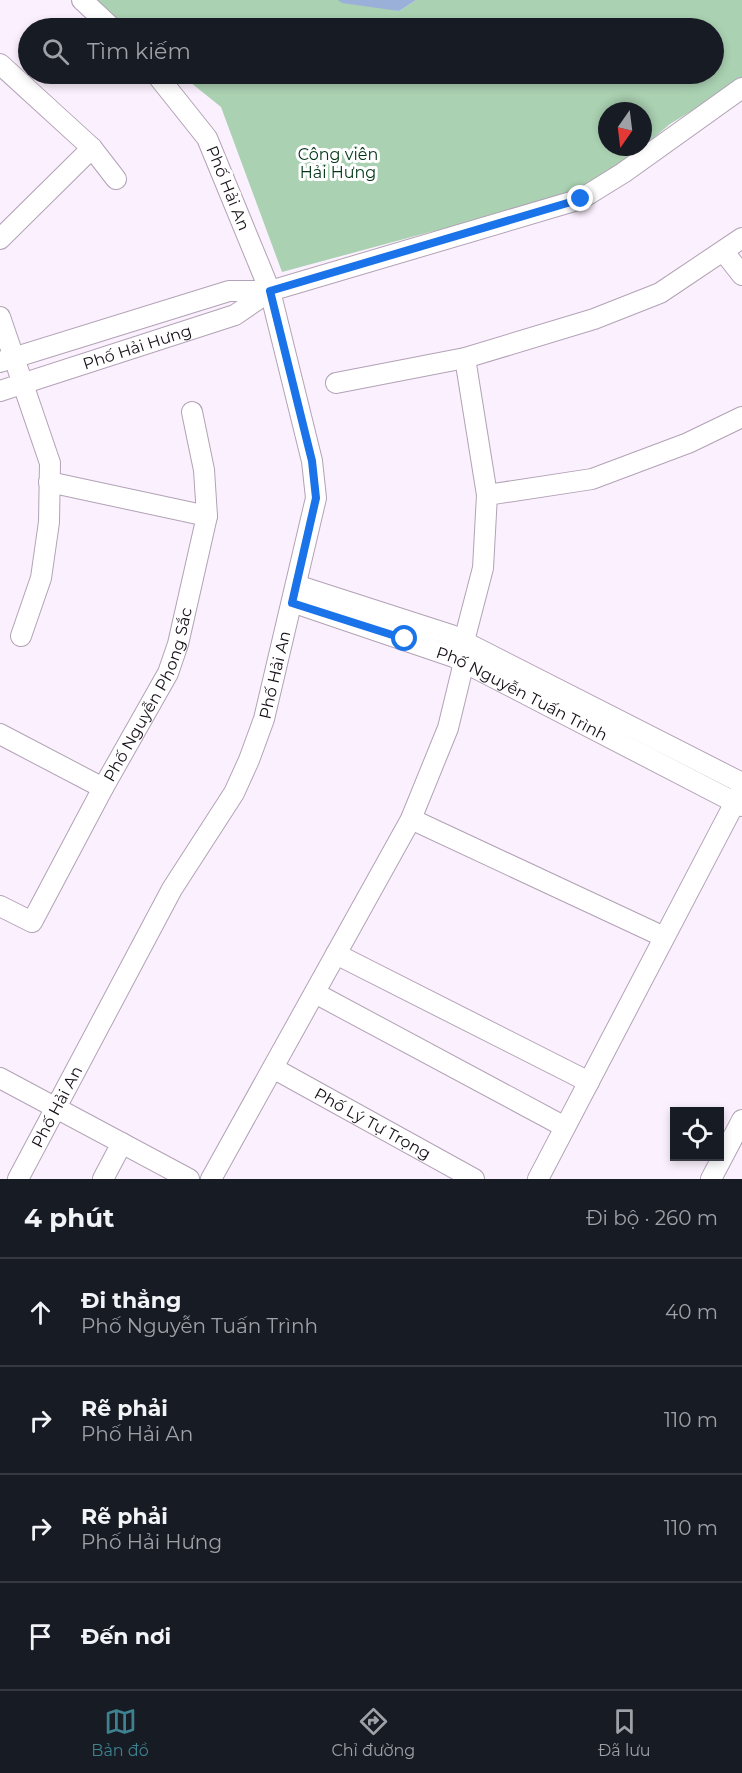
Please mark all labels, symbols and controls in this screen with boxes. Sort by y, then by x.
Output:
search box [18,18,724,84]
icon: search [39,35,72,68]
text: Tìm kiếm [87,38,191,65]
north arrow [598,102,652,156]
street label: Phố Hải An [202,143,254,233]
park label: Công viên Hải Hưng [298,145,378,182]
route end [567,185,593,211]
street label: Phố Hải Hưng [80,320,194,373]
street label: Phố Nguyễn Phong Sắc [99,605,196,785]
route start [391,625,417,651]
street label: Phố Hải An [255,629,294,721]
street label: Phố Nguyễn Tuấn Trình [434,642,611,744]
street label: Phố Hải An [27,1062,86,1151]
street label: Phố Lý Tự Trọng [311,1083,434,1163]
map controls [670,1107,724,1161]
button: locate [670,1107,724,1161]
text: 4 phút [24,1202,114,1234]
text: Đi bộ · 260 m [586,1206,718,1230]
text: Đi thẳng [81,1287,181,1314]
icon: ahead [24,1296,57,1329]
text: 40 m [665,1300,718,1324]
text: Phố Nguyễn Tuấn Trình [81,1314,318,1338]
text: Rẽ phải [81,1395,168,1422]
icon: right [24,1404,57,1437]
text: 110 m [664,1408,718,1432]
text: Phố Hải An [81,1422,193,1446]
text: Rẽ phải [81,1503,168,1530]
icon: right [24,1512,57,1545]
text: 110 m [664,1516,718,1540]
text: Phố Hải Hưng [81,1530,222,1554]
icon: arrive [24,1620,57,1653]
text: Đến nơi [81,1623,171,1650]
tab: Bản đồ [91,1705,149,1760]
tab: Chỉ đường [331,1705,415,1760]
tab: Đã lưu [598,1705,651,1760]

